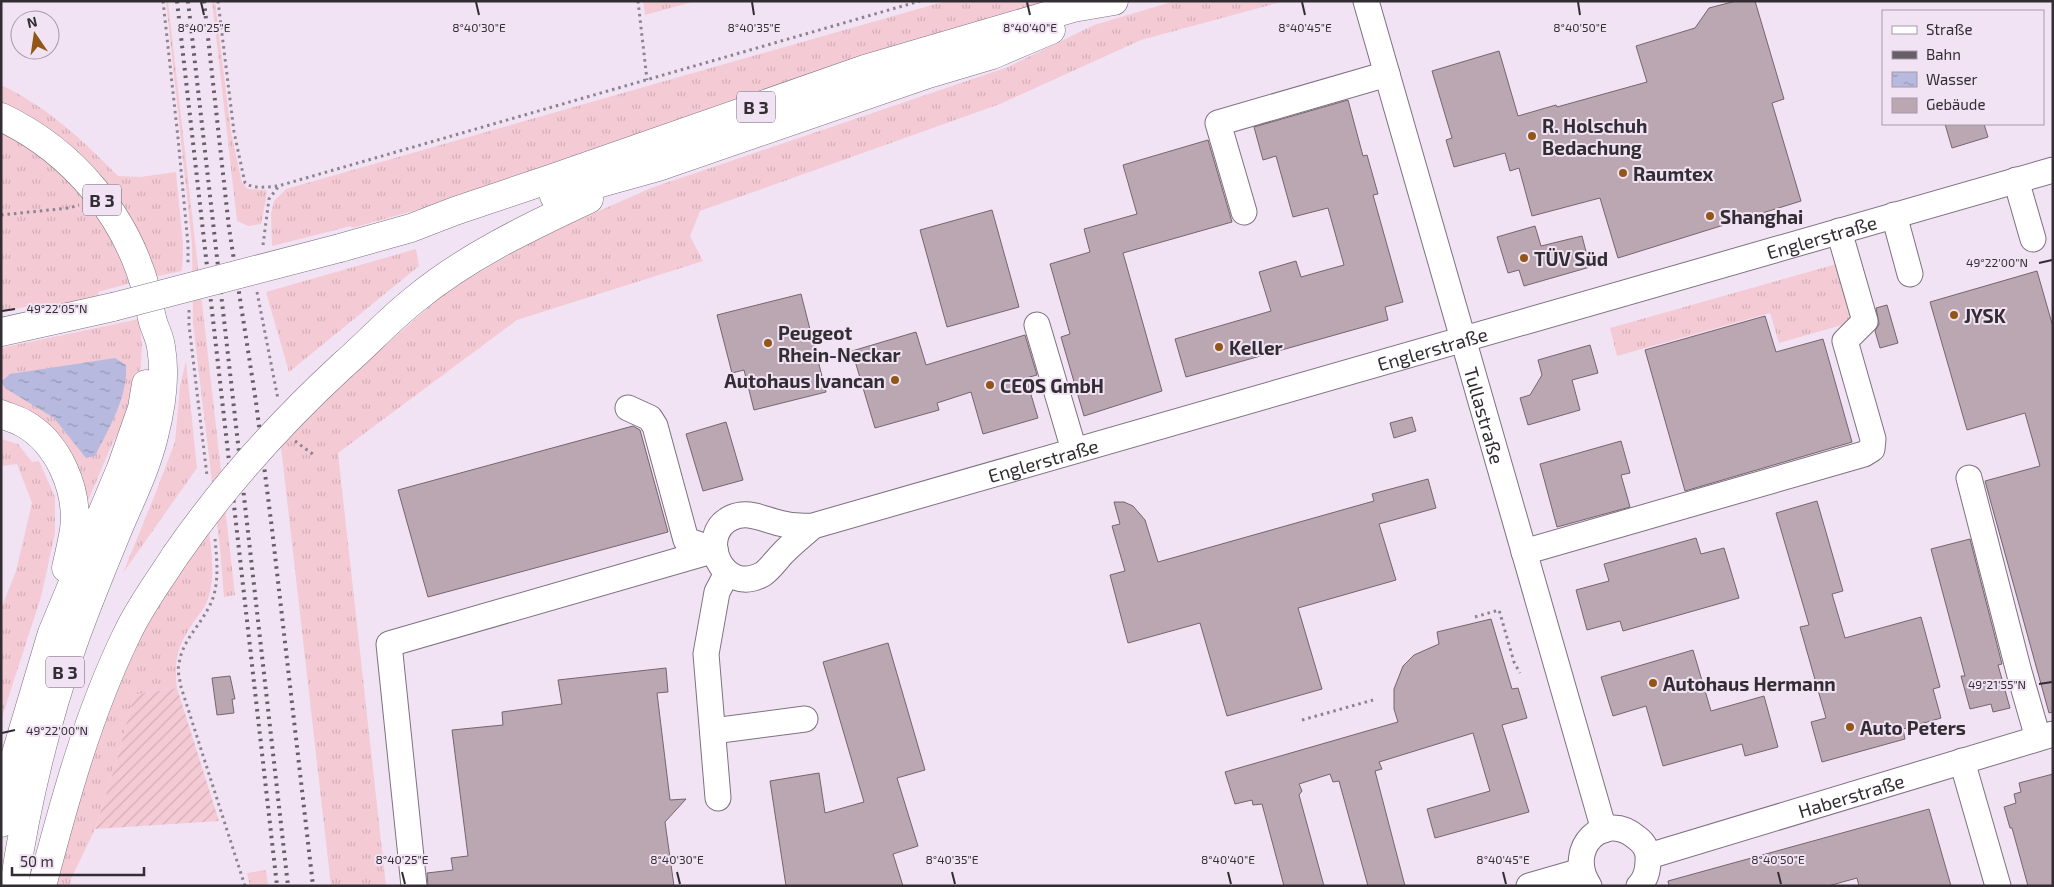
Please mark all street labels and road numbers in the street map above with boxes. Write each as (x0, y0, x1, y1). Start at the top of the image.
road number: B 3 (737, 91, 775, 122)
road number: B 3 (83, 184, 121, 216)
street label: Englerstraße (1764, 210, 1879, 263)
street label: Englerstraße (1374, 321, 1490, 375)
street label: Tullastraße (1460, 364, 1510, 466)
street label: Englerstraße (985, 433, 1101, 487)
road number: B 3 (46, 656, 84, 688)
street label: Haberstraße (1795, 768, 1907, 822)

